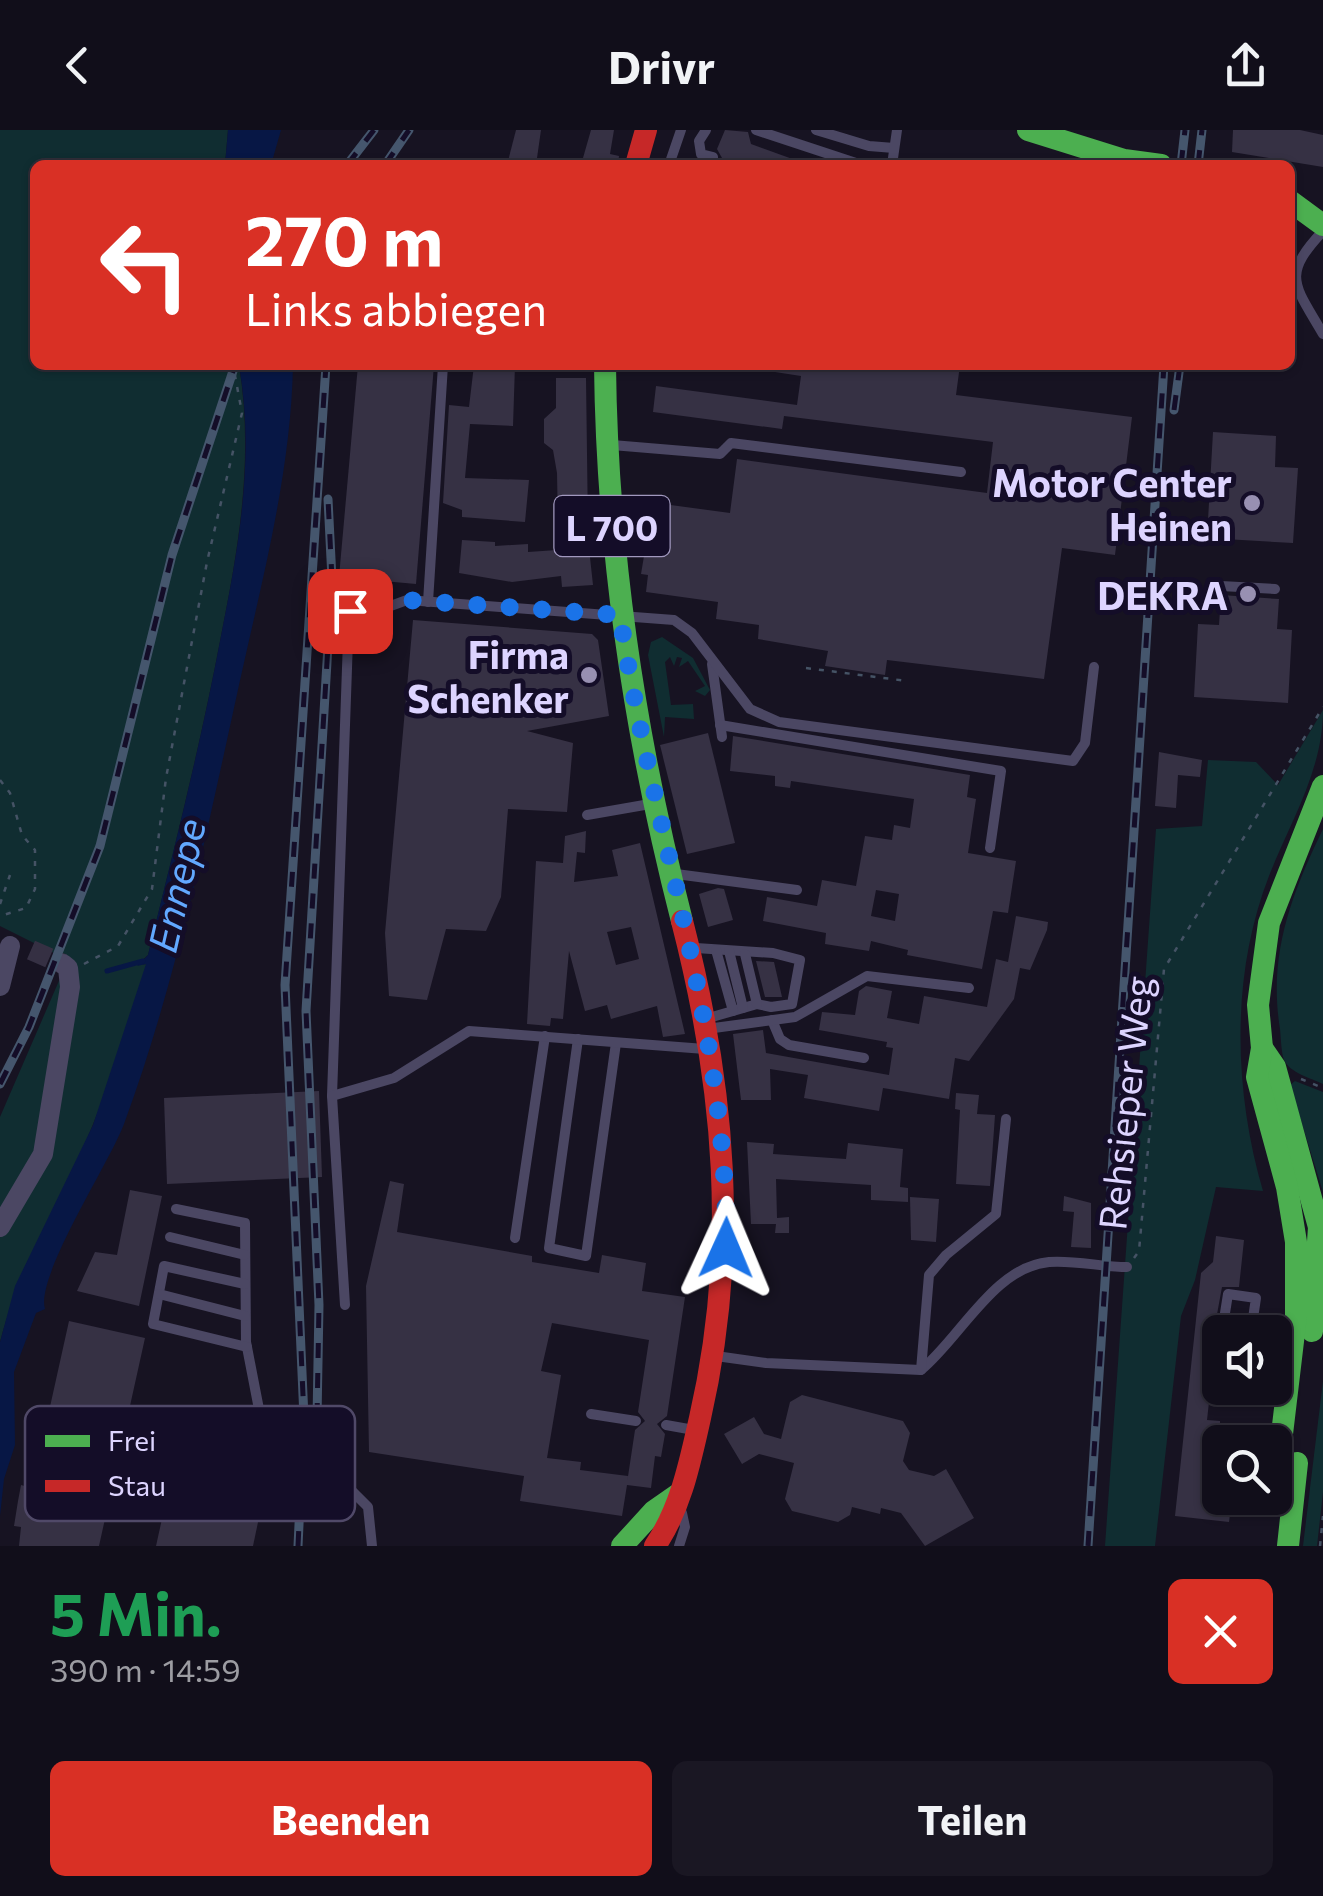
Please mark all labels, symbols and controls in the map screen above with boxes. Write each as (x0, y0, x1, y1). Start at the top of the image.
icon: back (50, 38, 105, 93)
text: Drivr (608, 38, 715, 93)
icon: share (1218, 38, 1273, 93)
text: 270 m (245, 195, 443, 280)
icon: left (80, 200, 210, 330)
text: Links abbiegen (245, 280, 547, 335)
place label: Motor Center Heinen (992, 458, 1232, 549)
marker: Motor Center Heinen (1241, 492, 1263, 514)
road number: L 700 (554, 496, 670, 556)
pin (308, 569, 393, 654)
place label: DEKRA (1097, 571, 1228, 618)
marker: DEKRA (1237, 583, 1259, 605)
icon: arrive (323, 584, 378, 639)
place label: Firma Schenker (407, 630, 569, 721)
marker: Firma Schenker (578, 664, 600, 686)
water label: Ennepe (136, 813, 214, 957)
street label: Rehsieper Weg (1087, 974, 1161, 1232)
position arrow (674, 1196, 778, 1300)
map controls (1202, 1315, 1292, 1515)
button: sound (1202, 1315, 1292, 1405)
legend (25, 1406, 355, 1521)
text: Frei (108, 1423, 156, 1457)
button: search (1202, 1425, 1292, 1515)
text: Stau (108, 1468, 166, 1502)
text: 5 Min. (50, 1575, 222, 1648)
button: close (1168, 1579, 1273, 1684)
text: 390 m · 14:59 (50, 1649, 241, 1689)
button: Beenden (50, 1761, 652, 1876)
button: Teilen (672, 1761, 1273, 1876)

